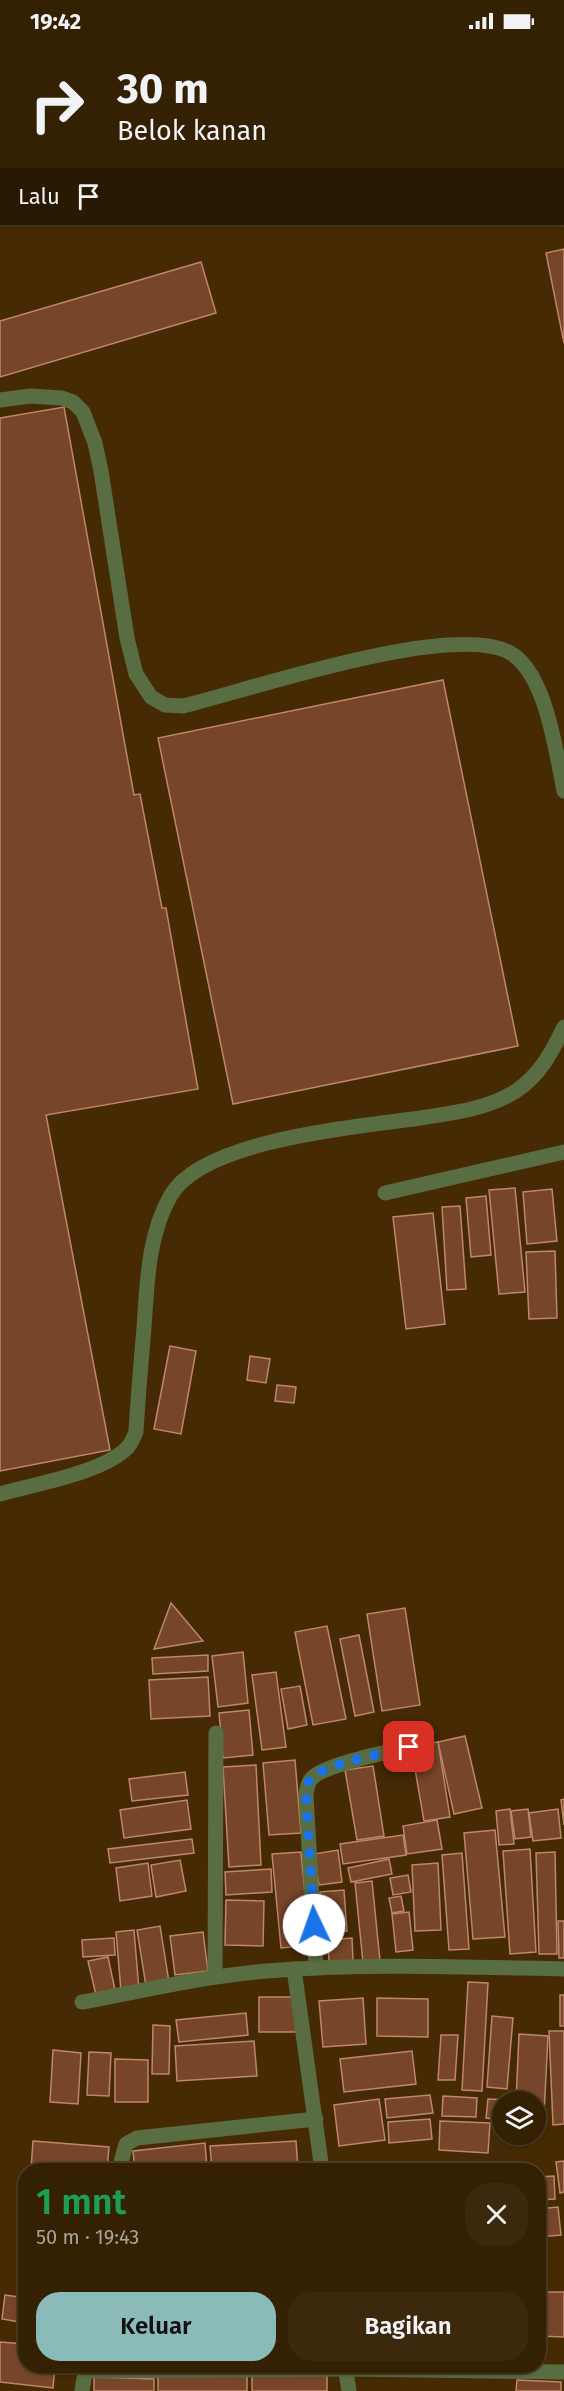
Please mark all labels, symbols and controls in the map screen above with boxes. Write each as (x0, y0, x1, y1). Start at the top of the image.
text: 19:42 (30, 8, 81, 35)
text: 30 m (117, 64, 209, 114)
icon: right (18, 66, 96, 144)
text: Belok kanan (117, 115, 267, 147)
icon: arrive (72, 180, 105, 213)
text: Lalu (18, 183, 60, 210)
pin (383, 1721, 434, 1772)
icon: arrive (392, 1730, 425, 1763)
position arrow (282, 1893, 346, 1957)
map controls (492, 2091, 546, 2145)
button: layers (492, 2091, 546, 2145)
text: 1 mnt (36, 2180, 126, 2224)
button: close (465, 2183, 528, 2246)
text: 50 m · 19:43 (36, 2225, 139, 2249)
button: Keluar (36, 2292, 276, 2361)
button: Bagikan (288, 2292, 528, 2361)

